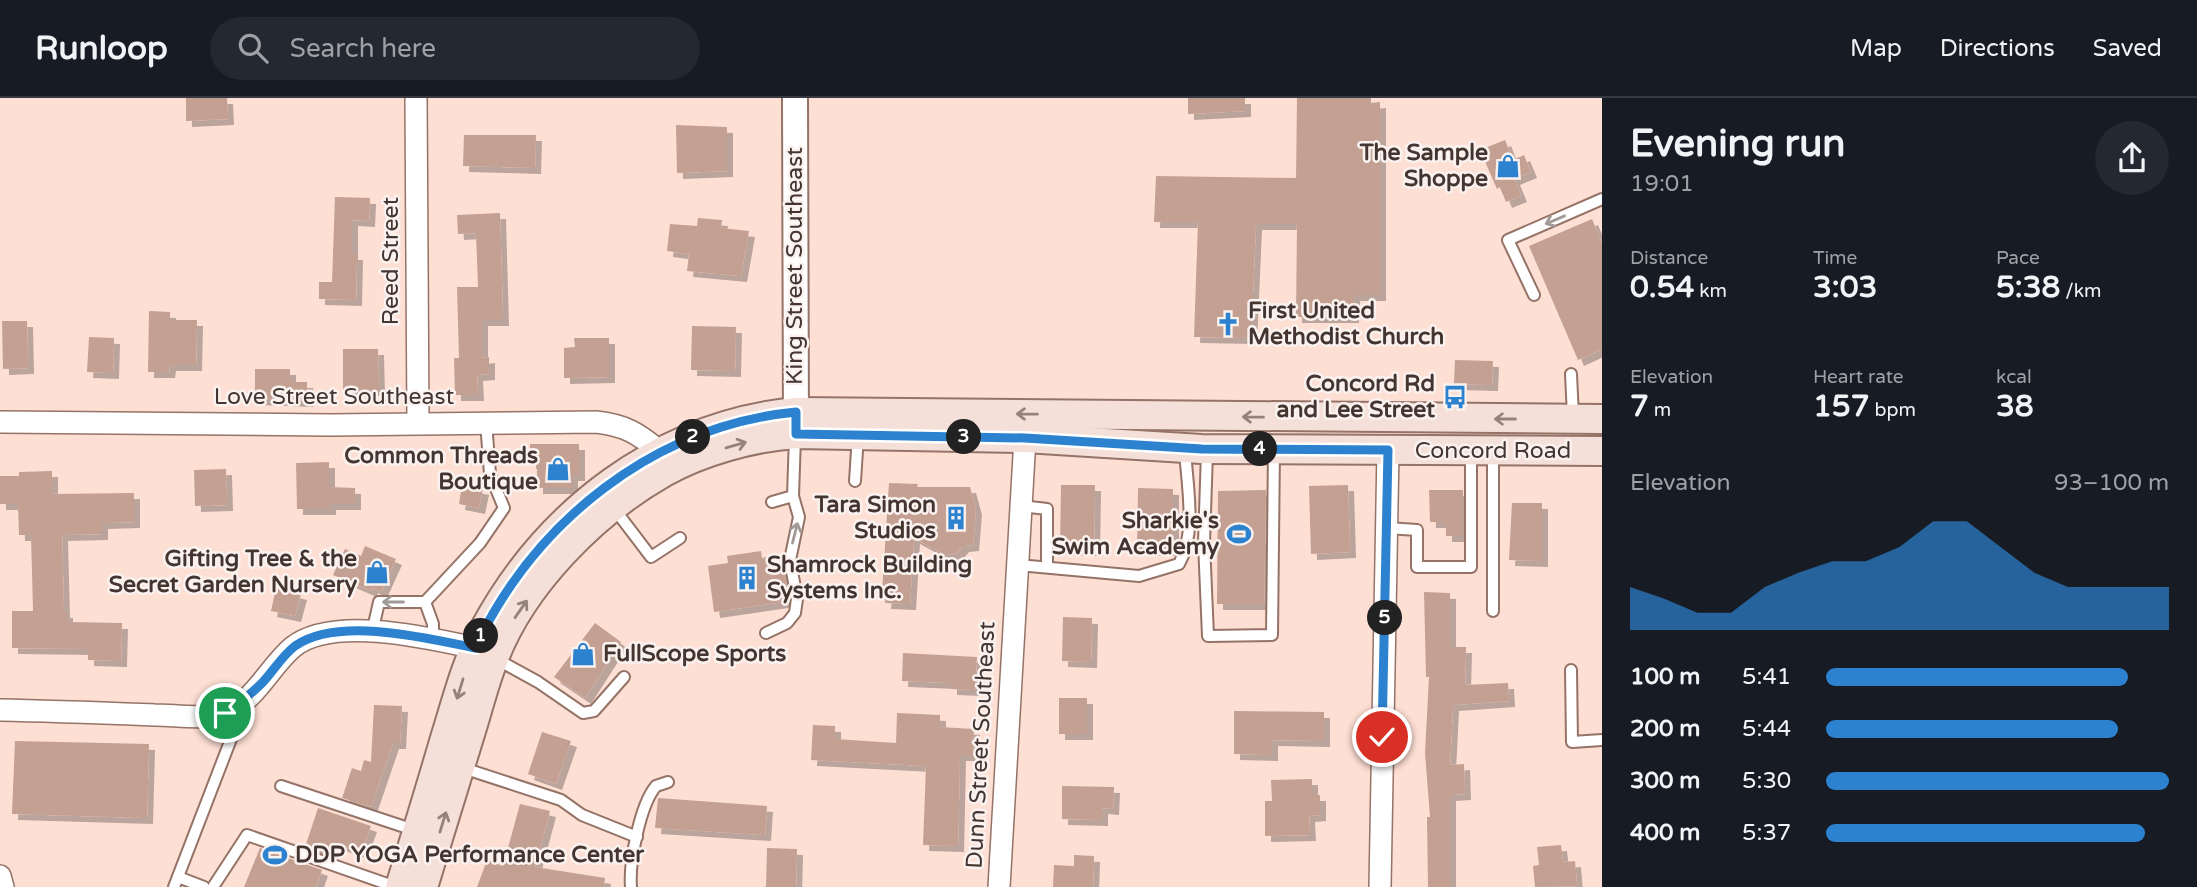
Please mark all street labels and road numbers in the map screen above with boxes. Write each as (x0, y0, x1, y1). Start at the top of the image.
street label: King Street Southeast (781, 147, 809, 385)
street label: Reed Street (377, 196, 405, 325)
street label: Love Street Southeast (214, 383, 454, 411)
street label: Concord Road (1415, 437, 1571, 465)
street label: Dunn Street Southeast (961, 621, 1001, 869)

